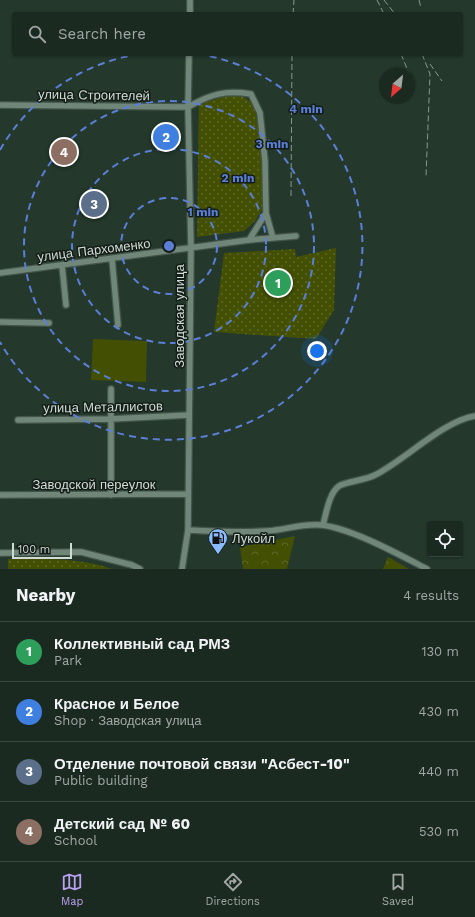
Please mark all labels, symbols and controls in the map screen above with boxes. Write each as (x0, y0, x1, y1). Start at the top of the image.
search box (12, 12, 463, 56)
icon: search (26, 23, 48, 45)
text: Search here (58, 25, 146, 43)
north arrow (379, 68, 415, 104)
street label: улица Строителей (38, 87, 150, 103)
text: 4 min (289, 102, 323, 116)
pin: 2 (153, 122, 179, 152)
pin: 4 (51, 137, 77, 167)
text: 3 min (256, 137, 288, 151)
text: 2 min (222, 171, 254, 185)
pin: 3 (81, 189, 107, 219)
text: 1 min (188, 205, 218, 219)
street label: улица Пархоменко (37, 236, 151, 264)
centre of rings (162, 239, 176, 253)
street label: Заводская улица (172, 264, 187, 368)
pin: 1 (265, 268, 291, 298)
your location (307, 341, 327, 361)
street label: улица Металлистов (43, 398, 163, 416)
street label: Заводской переулок (32, 477, 156, 492)
map controls (427, 521, 463, 557)
button: locate (427, 521, 463, 557)
fuel station icon: Лукойл (207, 527, 229, 555)
place label: Лукойл (232, 531, 275, 546)
scale bar (12, 541, 72, 560)
text: 100 m (18, 543, 50, 556)
text: Nearby (16, 585, 75, 605)
text: 4 results (403, 588, 459, 603)
text: Коллективный сад РМЗ (54, 635, 230, 653)
text: 1 (26, 644, 32, 659)
text: 130 m (421, 644, 459, 659)
text: Park (54, 653, 82, 668)
text: Красное и Белое (54, 695, 179, 713)
text: 2 (25, 704, 33, 719)
text: 430 m (419, 704, 459, 719)
text: Shop · Заводская улица (54, 713, 201, 728)
text: Отделение почтовой связи "Асбест-10" (54, 755, 350, 773)
text: 3 (25, 764, 33, 779)
text: 440 m (418, 764, 459, 779)
text: Public building (54, 773, 147, 788)
text: Детский сад № 60 (54, 815, 190, 833)
text: 4 (25, 824, 33, 839)
text: 530 m (419, 824, 459, 839)
text: School (54, 833, 97, 848)
tab: Map (61, 871, 83, 908)
tab: Directions (206, 871, 260, 908)
tab: Saved (382, 871, 414, 908)

